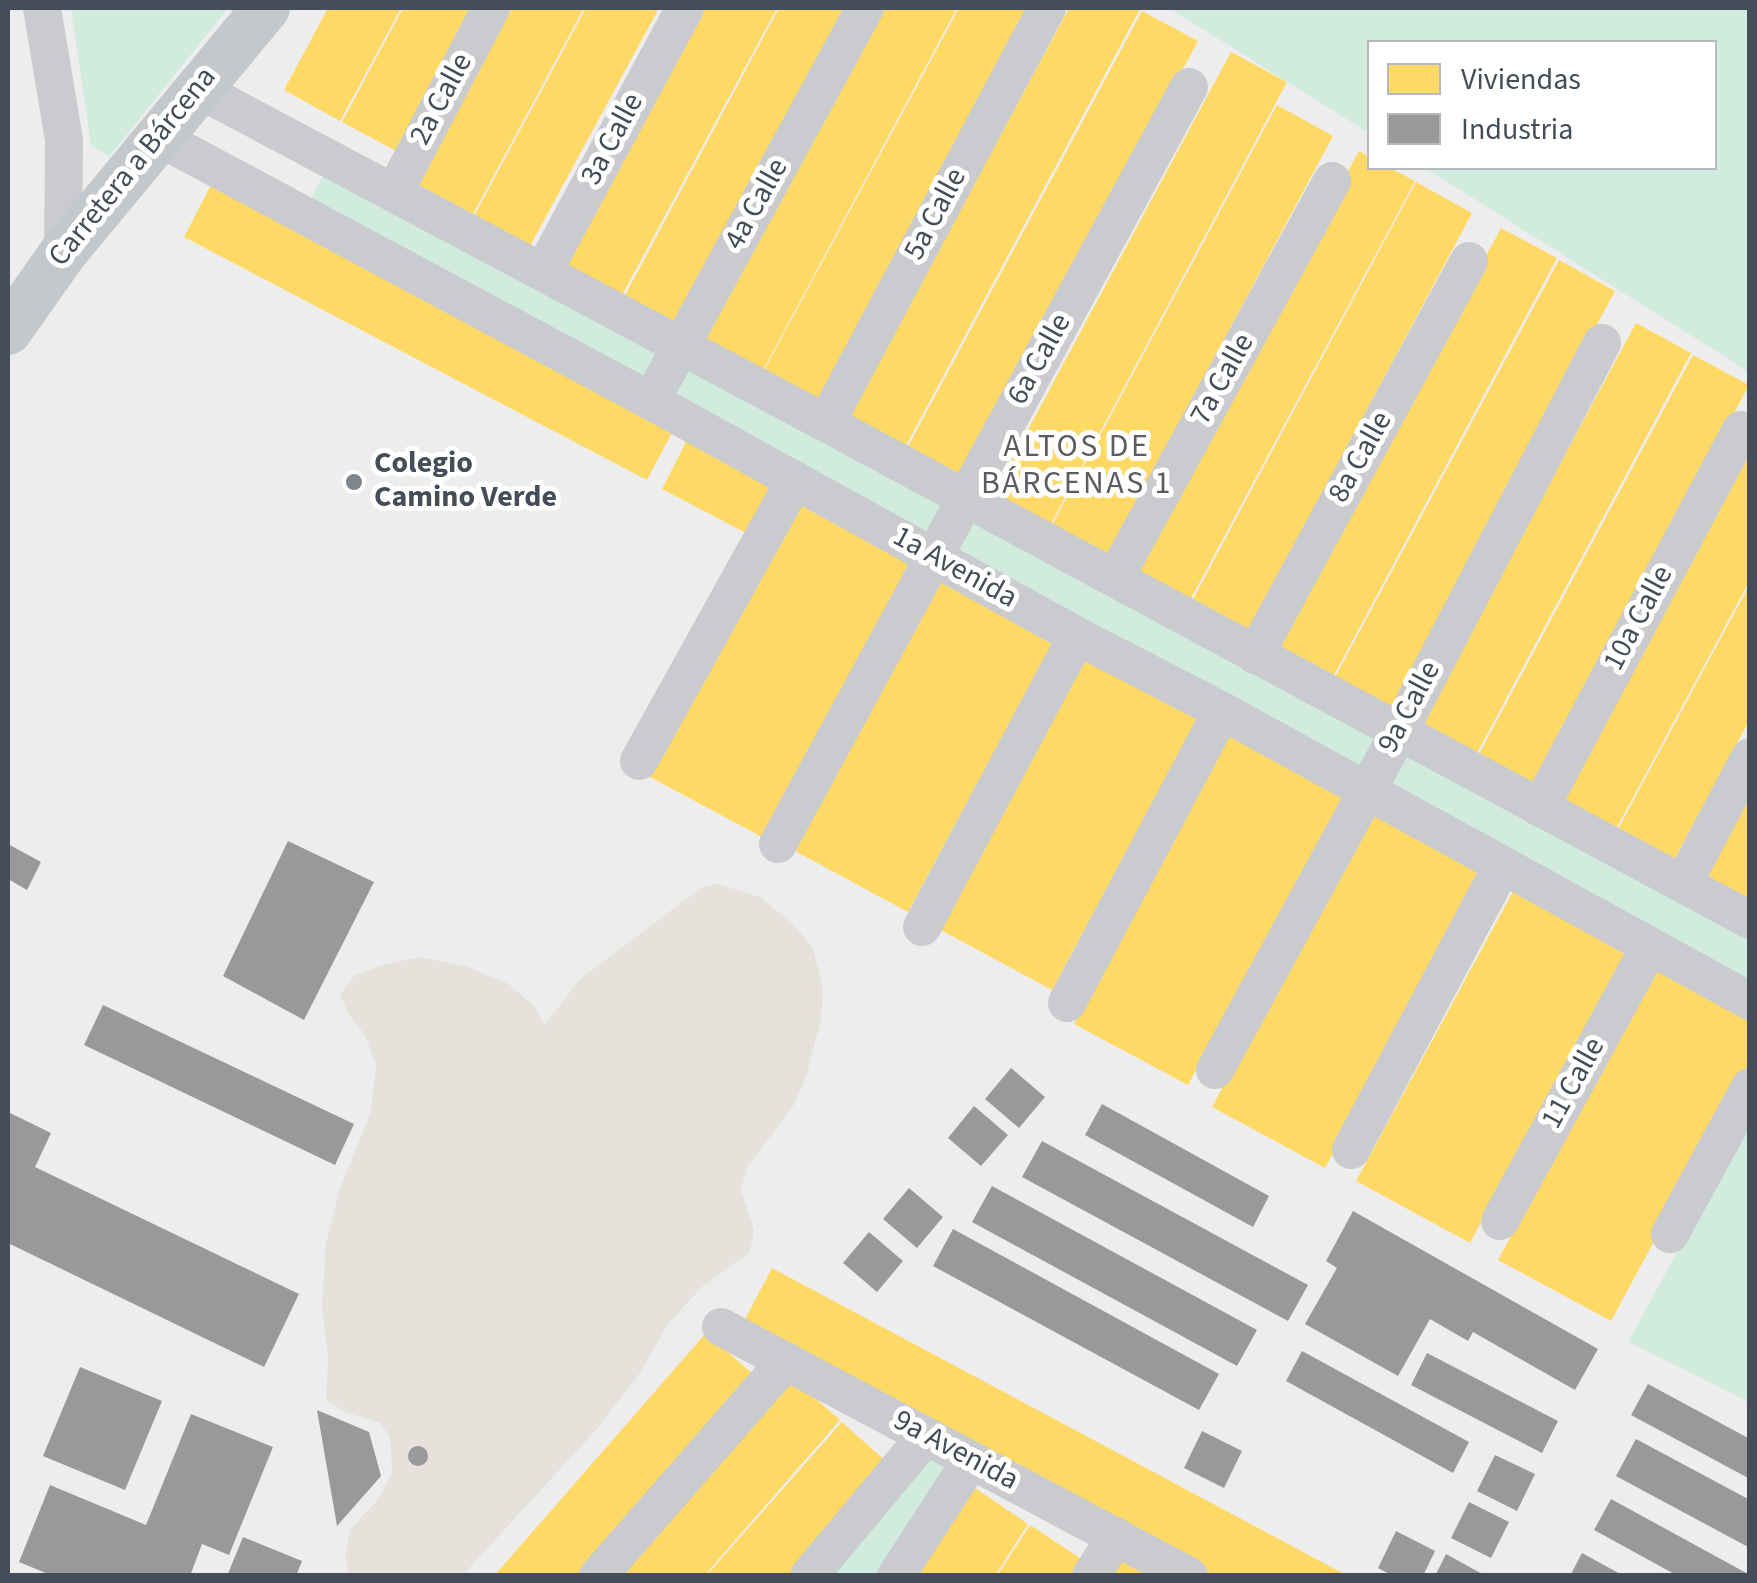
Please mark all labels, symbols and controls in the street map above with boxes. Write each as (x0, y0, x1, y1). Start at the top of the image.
legend (1367, 40, 1717, 170)
street label: 2a Calle (404, 48, 482, 152)
text: Viviendas (1461, 58, 1581, 101)
street label: Carretera a Bárcena (43, 61, 225, 275)
street label: 3a Calle (575, 88, 653, 192)
text: Industria (1461, 108, 1573, 151)
street label: 4a Calle (718, 153, 798, 257)
street label: 5a Calle (898, 163, 976, 267)
street label: 6a Calle (1001, 308, 1081, 412)
street label: 7a Calle (1184, 328, 1264, 432)
street label: 8a Calle (1322, 406, 1402, 510)
district label: ALTOS DE BÁRCENAS 1 (981, 430, 1173, 505)
place label: Colegio Camino Verde (374, 447, 557, 518)
marker: Colegio Camino Verde (343, 471, 365, 493)
street label: 1a Avenida (886, 520, 1022, 618)
street label: 10a Calle (1597, 560, 1683, 678)
street label: 9a Calle (1372, 656, 1450, 760)
street label: 11 Calle (1535, 1032, 1615, 1136)
street label: 9a Avenida (886, 1404, 1024, 1500)

